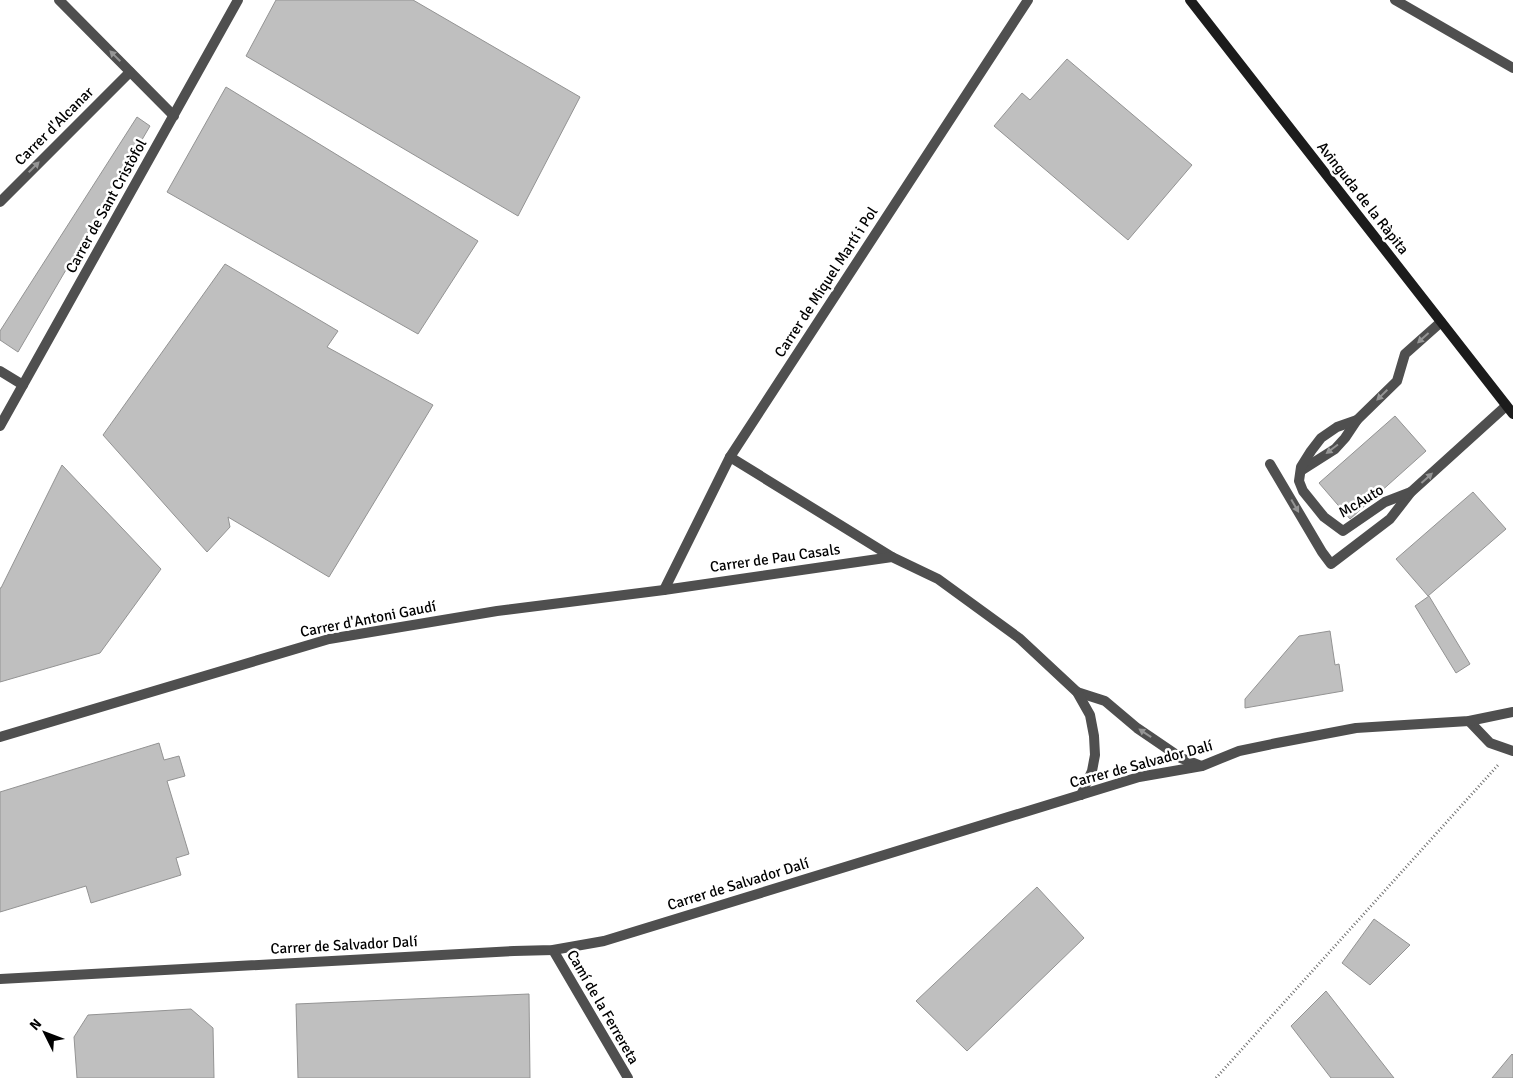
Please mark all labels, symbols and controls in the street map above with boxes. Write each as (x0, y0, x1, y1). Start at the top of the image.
one-way arrow (109, 51, 121, 63)
street label: Carrer d'Alcanar (11, 83, 97, 169)
street label: Carrer de Sant Cristòfol (62, 136, 150, 276)
street label: Avinguda de la Ràpita (1313, 138, 1413, 258)
one-way arrow (28, 161, 40, 173)
street label: Carrer de Miquel Martí i Pol (771, 203, 881, 361)
one-way arrow (1418, 332, 1430, 344)
one-way arrow (1376, 389, 1388, 401)
one-way arrow (1326, 444, 1339, 454)
one-way arrow (1421, 472, 1433, 484)
street label: McAuto (1335, 480, 1387, 521)
one-way arrow (1291, 499, 1299, 513)
street label: Carrer de Pau Casals (709, 540, 842, 576)
street label: Carrer d'Antoni Gaudí (299, 597, 437, 641)
one-way arrow (1138, 728, 1152, 738)
street label: Carrer de Salvador Dalí (1068, 736, 1214, 792)
street label: Carrer de Salvador Dalí (665, 854, 811, 914)
street label: Carrer de Salvador Dalí (270, 932, 418, 958)
street label: Camí de la Ferrereta (563, 947, 643, 1067)
north arrow (20, 1008, 70, 1058)
text: N (26, 1015, 45, 1034)

